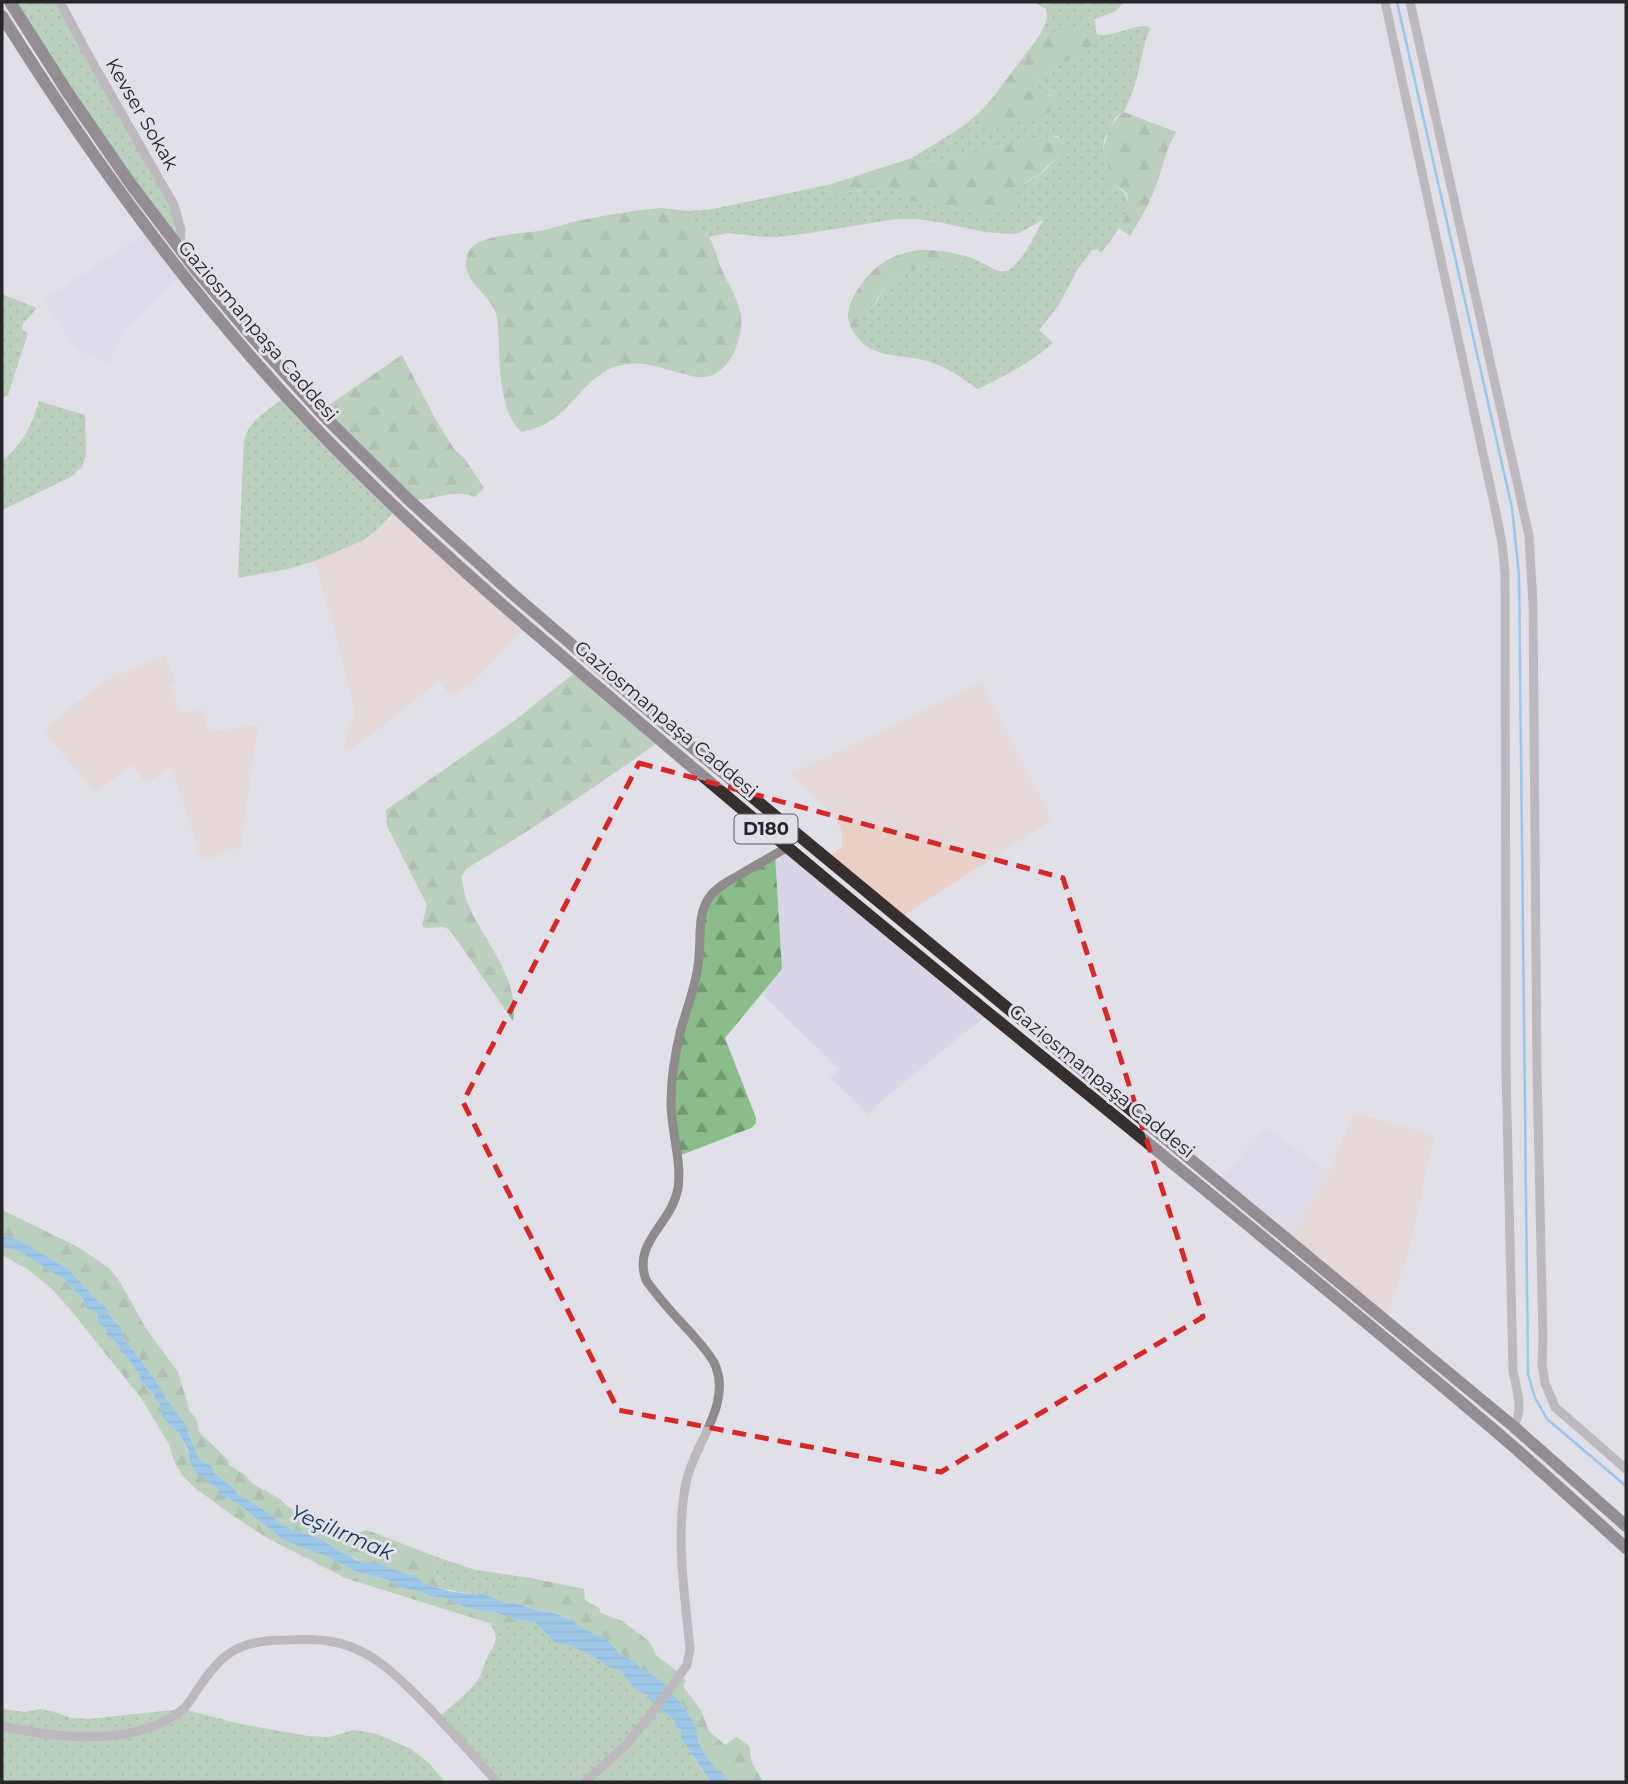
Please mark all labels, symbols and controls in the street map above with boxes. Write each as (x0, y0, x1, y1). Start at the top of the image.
street label: Kevser Sokak (101, 54, 184, 175)
street label: Gaziosmanpaşa Caddesi (173, 236, 343, 426)
street label: Gaziosmanpaşa Caddesi (570, 636, 762, 802)
road number: D180 (734, 814, 798, 844)
street label: Gaziosmanpaşa Caddesi (1005, 999, 1199, 1163)
water label: Yeşilırmak (287, 1499, 399, 1566)

